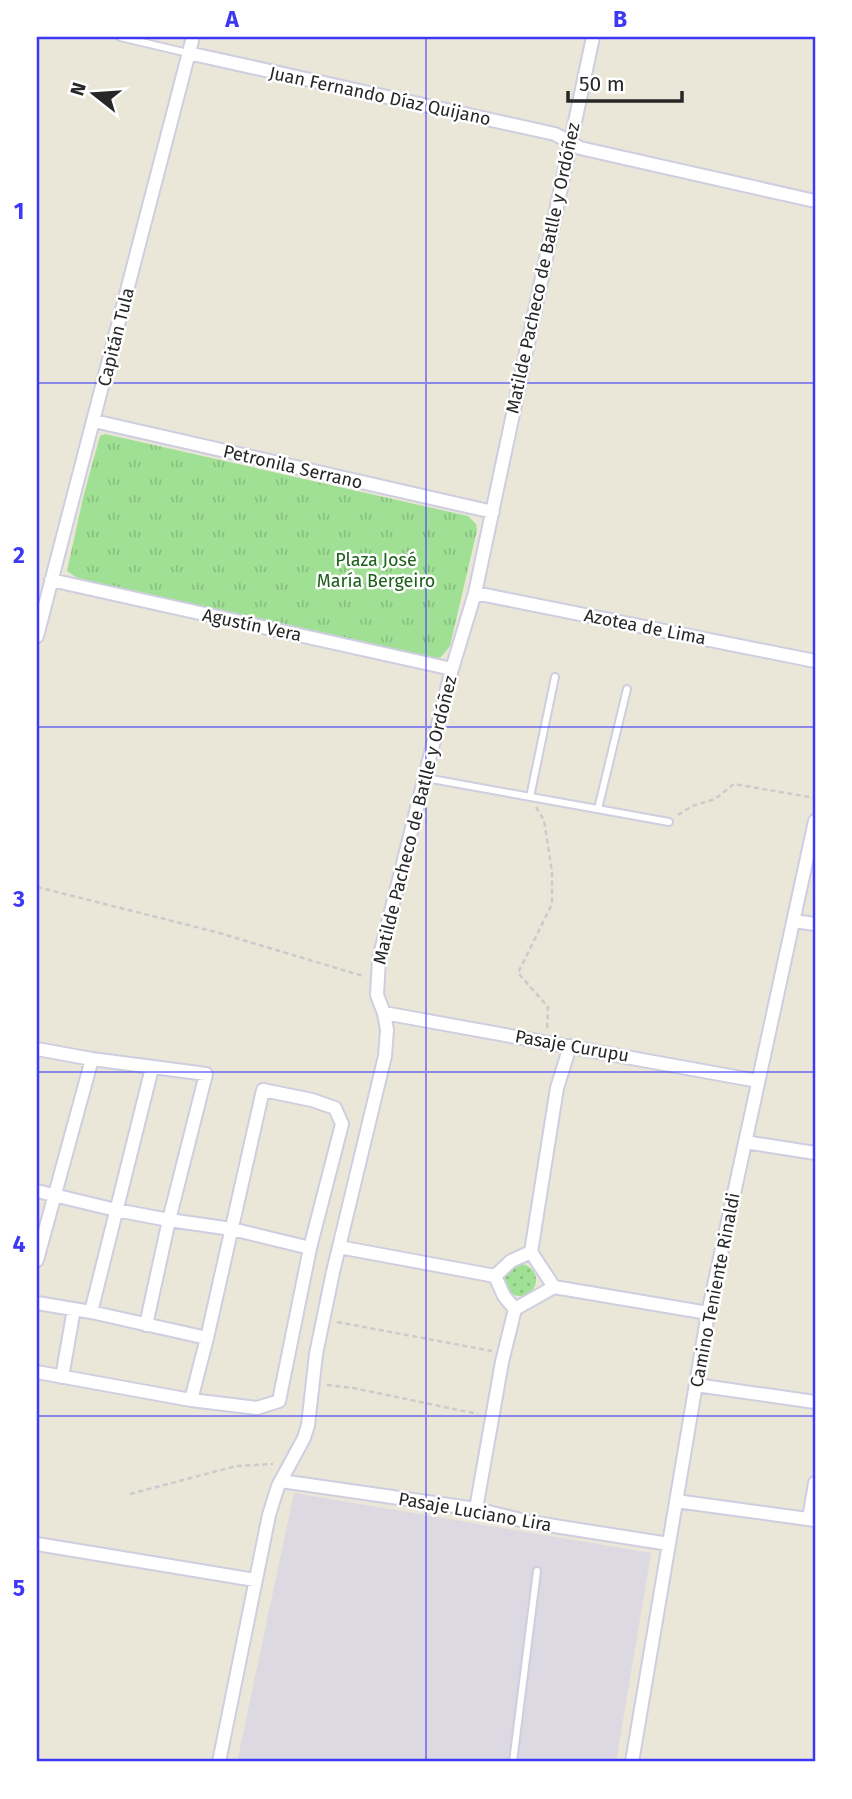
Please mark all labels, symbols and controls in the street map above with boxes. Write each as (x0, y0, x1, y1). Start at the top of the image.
text: A (224, 5, 239, 33)
text: B (613, 5, 627, 33)
north arrow (60, 60, 130, 130)
scale bar (568, 60, 682, 104)
street label: Juan Fernando Díaz Quijano (267, 62, 493, 130)
text: 50 m (579, 71, 625, 97)
text: N (65, 80, 91, 99)
street label: Matilde Pacheco de Batlle y Ordóñez (501, 120, 585, 416)
text: 1 (14, 197, 24, 225)
street label: Capitán Tula (93, 285, 139, 389)
street label: Petronila Serrano (221, 440, 365, 494)
text: 2 (13, 541, 25, 569)
park label: Plaza José María Bergeiro (317, 549, 435, 592)
street label: Agustín Vera (200, 604, 304, 646)
street label: Azotea de Lima (582, 604, 708, 650)
street label: Matilde Pacheco de Batlle y Ordóñez (368, 673, 462, 967)
text: 3 (12, 885, 25, 913)
street label: Pasaje Curupu (513, 1025, 631, 1067)
street label: Camino Teniente Rinaldi (685, 1191, 745, 1389)
text: 4 (13, 1230, 26, 1258)
street label: Pasaje Luciano Lira (397, 1488, 553, 1536)
text: 5 (13, 1574, 25, 1602)

